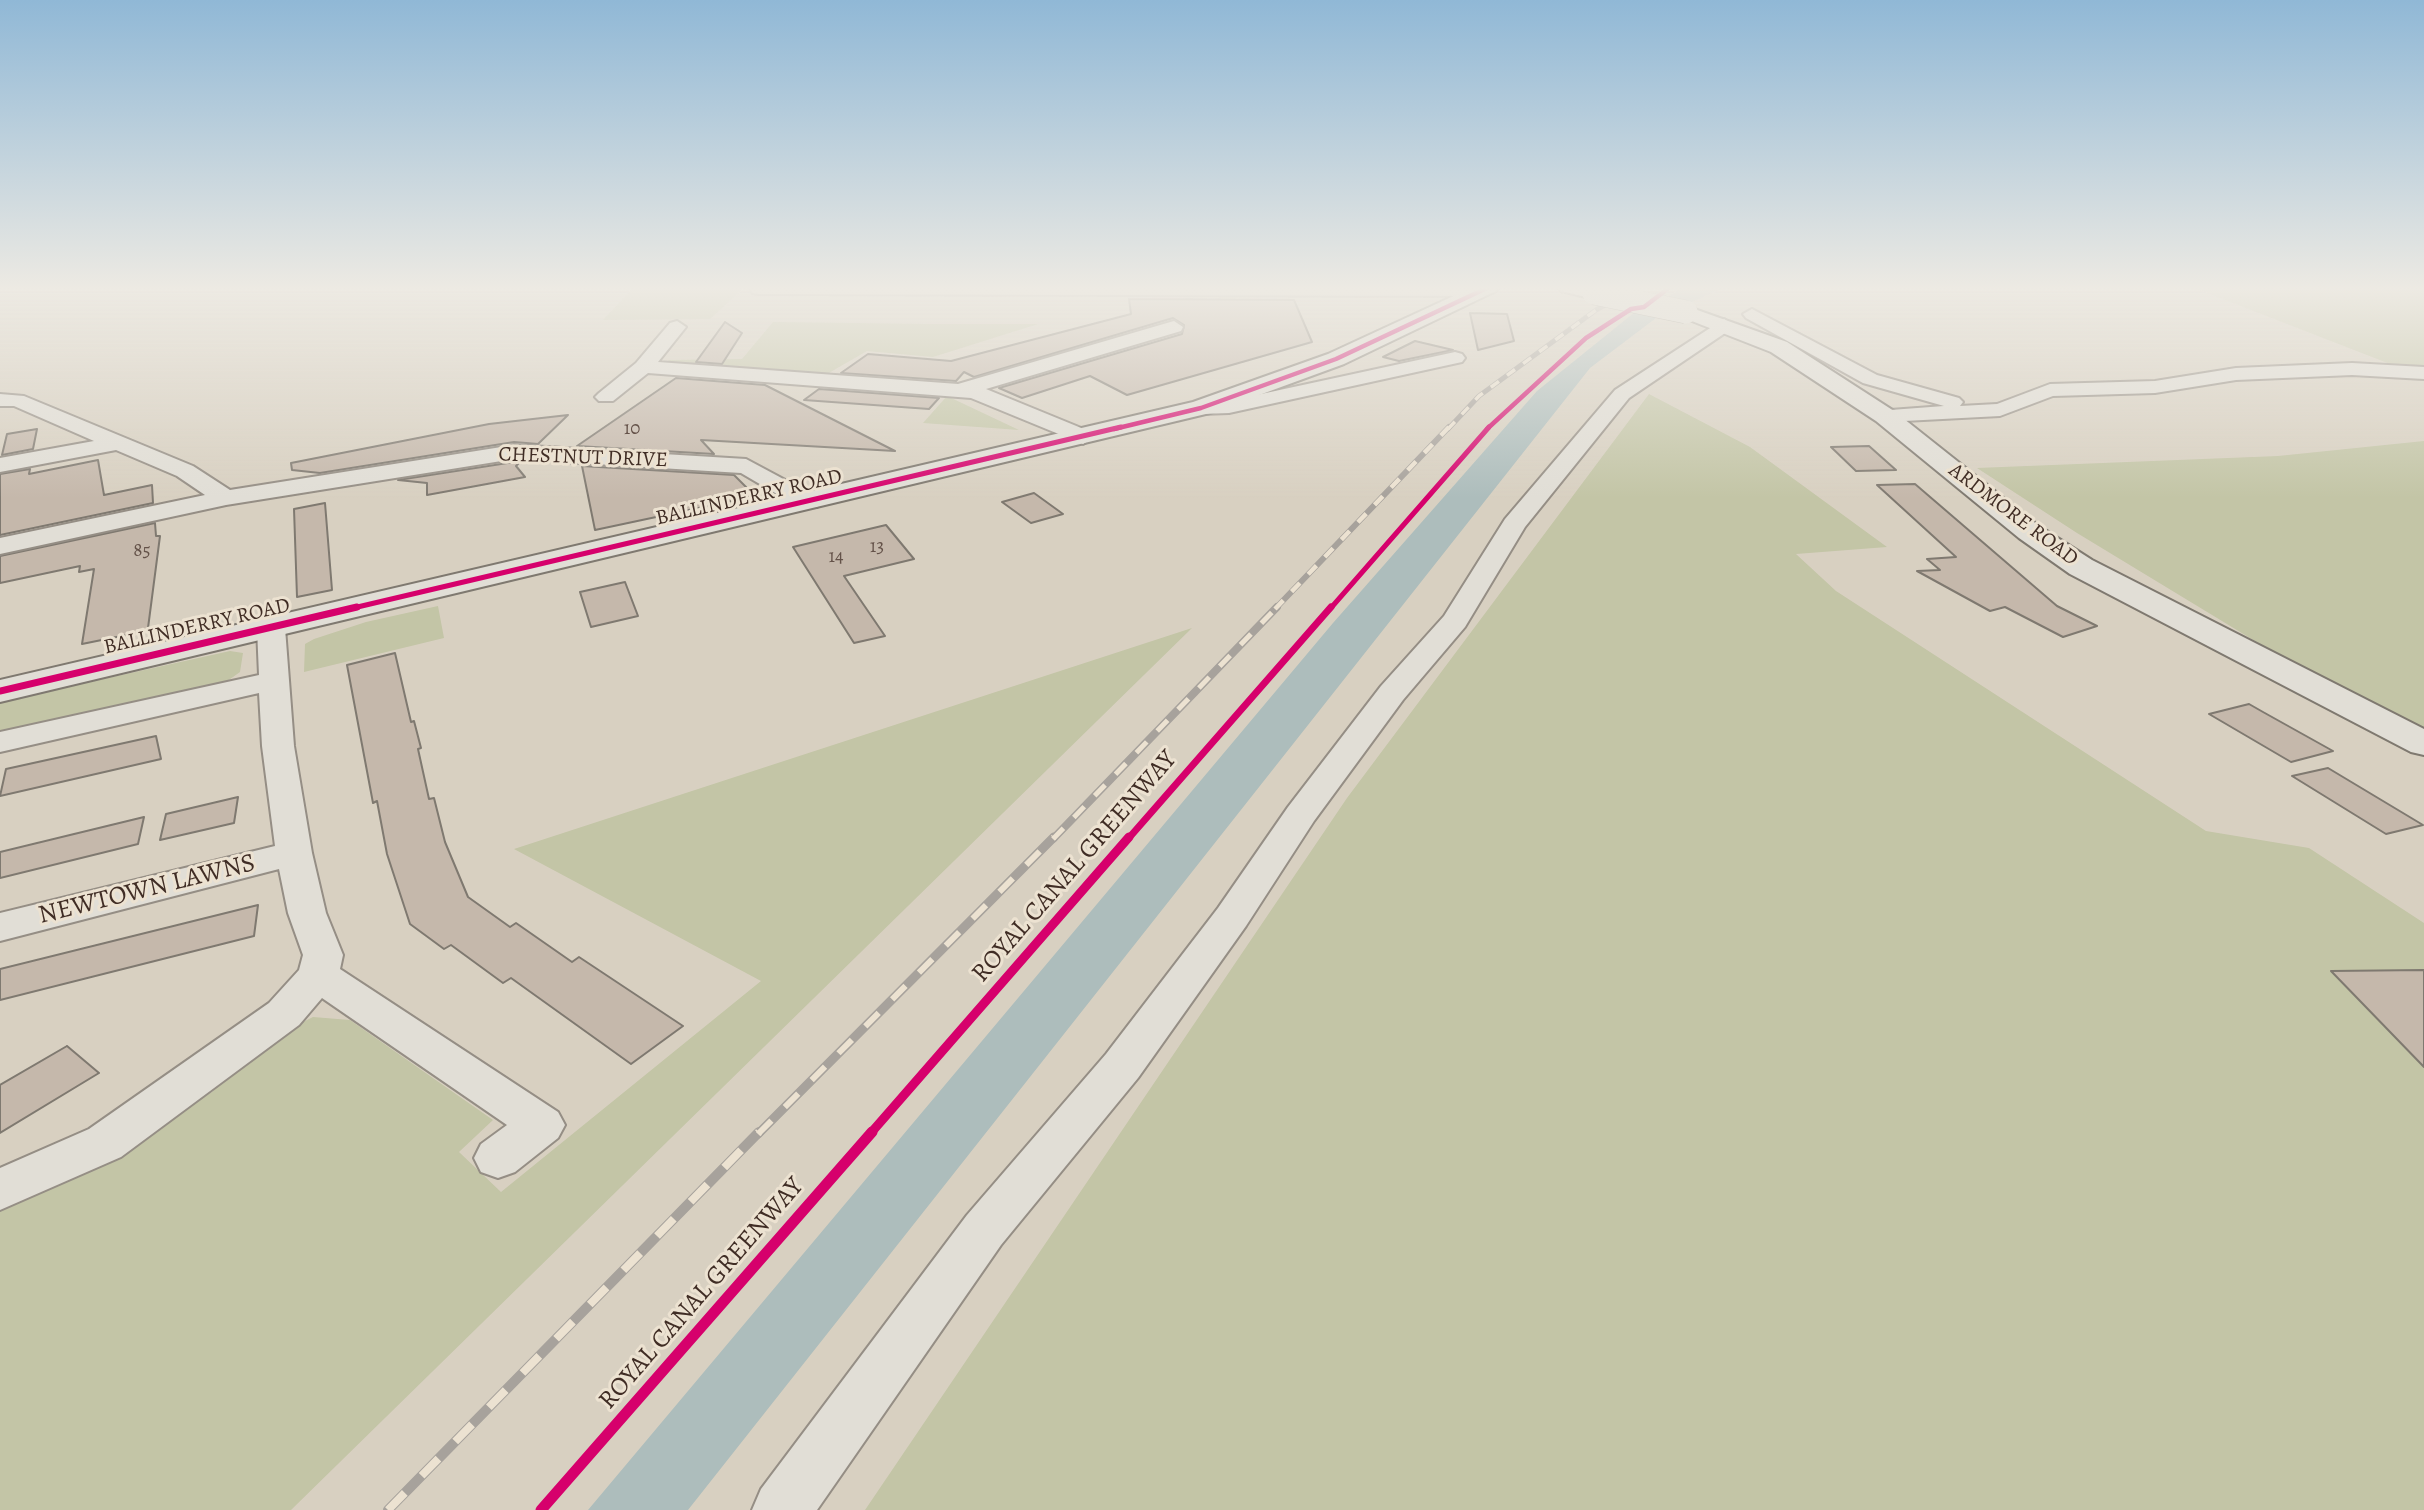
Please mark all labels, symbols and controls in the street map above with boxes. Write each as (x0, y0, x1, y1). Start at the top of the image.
house number: 10 (624, 418, 640, 440)
street label: CHESTNUT DRIVE (498, 442, 668, 474)
street label: ARDMORE ROAD (1943, 458, 2083, 572)
street label: BALLINDERRY ROAD (654, 464, 844, 532)
house number: 13 (870, 536, 884, 558)
house number: 85 (133, 540, 151, 562)
house number: 14 (828, 546, 844, 568)
street label: BALLINDERRY ROAD (102, 593, 292, 661)
street label: ROYAL CANAL GREENWAY (966, 745, 1184, 989)
street label: NEWTOWN LAWNS (35, 848, 259, 932)
street label: ROYAL CANAL GREENWAY (593, 1172, 811, 1416)

